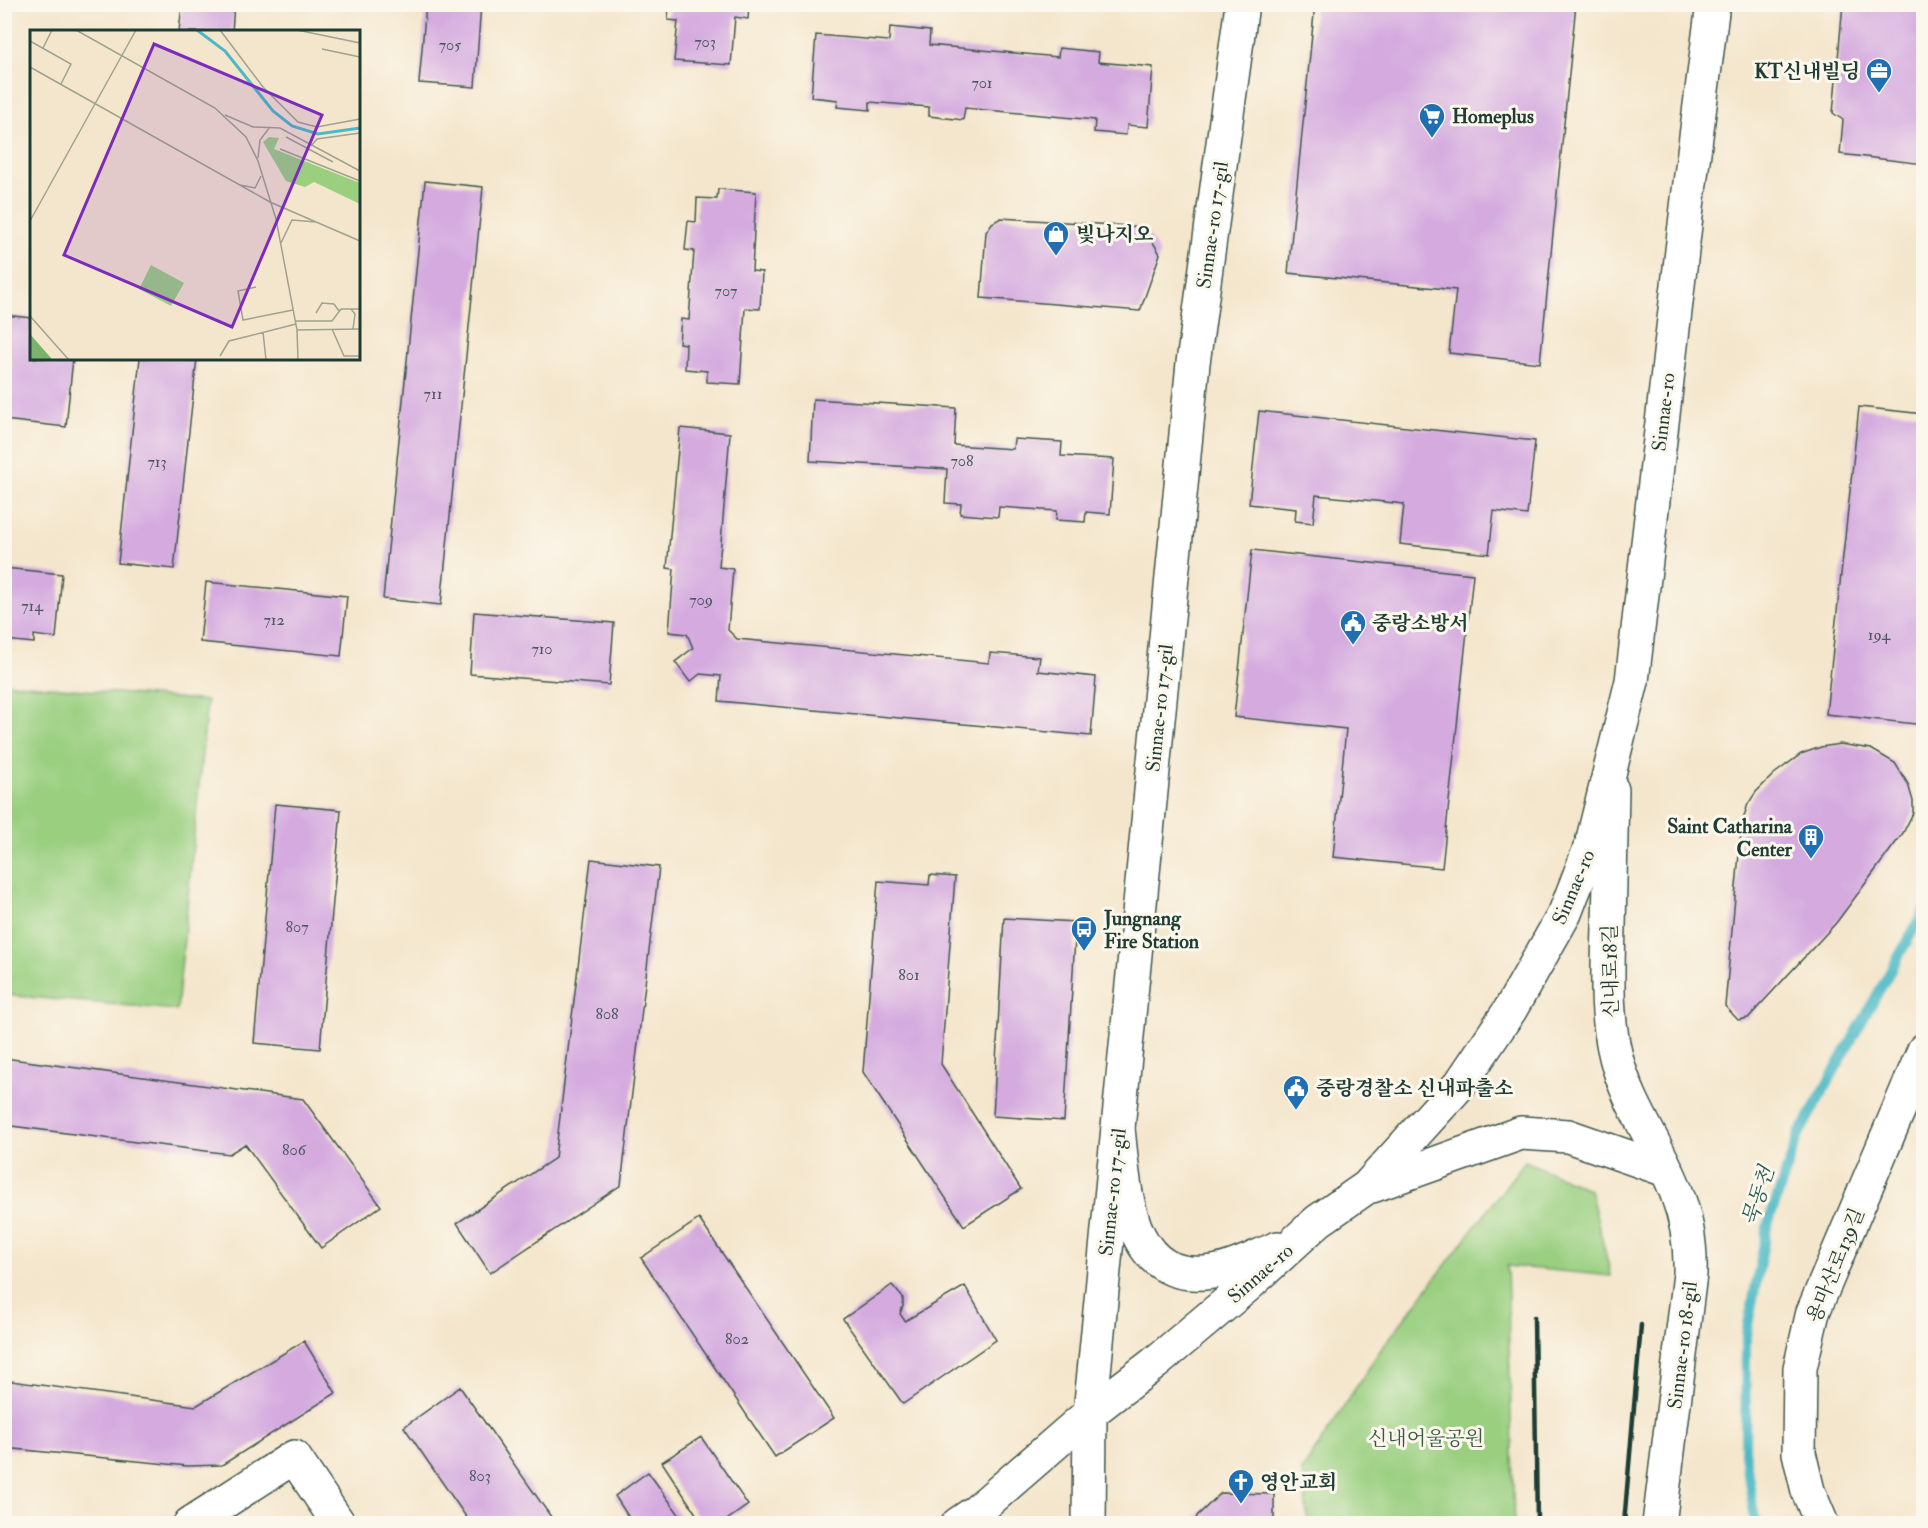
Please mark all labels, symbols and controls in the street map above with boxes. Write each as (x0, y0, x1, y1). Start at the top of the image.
inset map (30, 30, 360, 360)
house number: 703 (694, 32, 716, 52)
house number: 705 (439, 35, 461, 55)
office icon: KT신내빌딩 (1864, 56, 1894, 94)
place label: KT신내빌딩 (1754, 59, 1860, 84)
house number: 701 (971, 73, 993, 93)
supermarket icon: Homeplus (1417, 101, 1447, 139)
place label: Homeplus (1452, 104, 1534, 130)
street label: Sinnae-ro 17-gil (1191, 160, 1234, 290)
shop icon: 빛나지오 (1041, 219, 1071, 257)
place label: 빛나지오 (1076, 222, 1154, 247)
house number: 707 (715, 281, 738, 301)
street label: Sinnae-ro (1646, 371, 1681, 453)
house number: 711 (424, 384, 442, 404)
house number: 708 (950, 451, 974, 471)
house number: 713 (147, 452, 167, 472)
house number: 709 (689, 590, 713, 610)
house number: 714 (21, 596, 44, 616)
public building icon: 중랑소방서 (1338, 608, 1368, 646)
house number: 712 (263, 610, 285, 630)
place label: 중랑소방서 (1372, 611, 1469, 636)
house number: 194 (1868, 625, 1892, 645)
house number: 710 (531, 639, 553, 659)
street label: Sinnae-ro 17-gil (1140, 643, 1179, 773)
place label: Saint Catharina Center (1667, 814, 1793, 862)
building icon: Saint Catharina Center (1796, 822, 1826, 860)
street label: Sinnae-ro (1547, 846, 1600, 928)
place label: Jungnang Fire Station (1103, 906, 1200, 954)
bus stop icon: Jungnang Fire Station (1069, 914, 1099, 952)
house number: 807 (285, 917, 309, 937)
street label: 신내로18길 (1597, 924, 1624, 1018)
house number: 801 (898, 965, 920, 985)
house number: 808 (595, 1004, 619, 1024)
public building icon: 중랑경찰소 신내파출소 (1281, 1073, 1311, 1111)
place label: 중랑경찰소 신내파출소 (1316, 1076, 1513, 1101)
street label: Sinnae-ro 17-gil (1093, 1127, 1132, 1257)
house number: 806 (282, 1140, 307, 1160)
water label: 묵동천 (1736, 1161, 1781, 1229)
street label: 용마산로139길 (1801, 1204, 1870, 1326)
street label: Sinnae-ro (1222, 1238, 1298, 1309)
street label: Sinnae-ro 18-gil (1662, 1280, 1703, 1410)
house number: 802 (725, 1329, 749, 1349)
park label: 신내어울공원 (1368, 1426, 1484, 1451)
house number: 803 (469, 1466, 491, 1486)
church icon: 영안교회 (1226, 1467, 1256, 1505)
place label: 영안교회 (1260, 1470, 1337, 1495)

